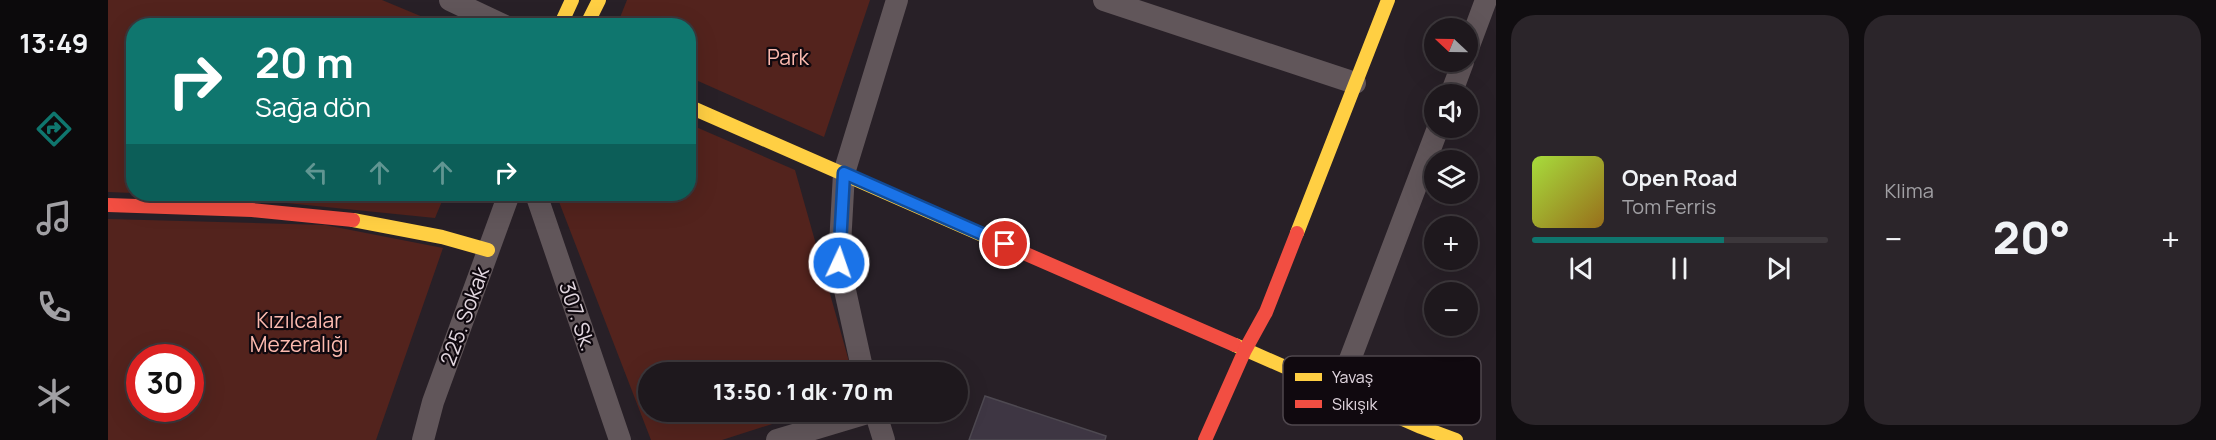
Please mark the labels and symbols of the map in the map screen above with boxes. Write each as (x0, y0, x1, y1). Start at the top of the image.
north arrow (1424, 18, 1478, 72)
park label: Park (767, 43, 810, 71)
pin (979, 218, 1030, 269)
position arrow (807, 231, 871, 295)
street label: 225. Sokak (433, 262, 495, 369)
street label: 307. Sk. (553, 278, 603, 354)
park label: Kızılcalar Mezeralığı (250, 306, 348, 358)
speed limit sign: 30 (126, 344, 204, 422)
legend (1283, 356, 1481, 425)
text: Yavaş (1332, 366, 1373, 388)
text: Sıkışık (1332, 393, 1378, 415)

